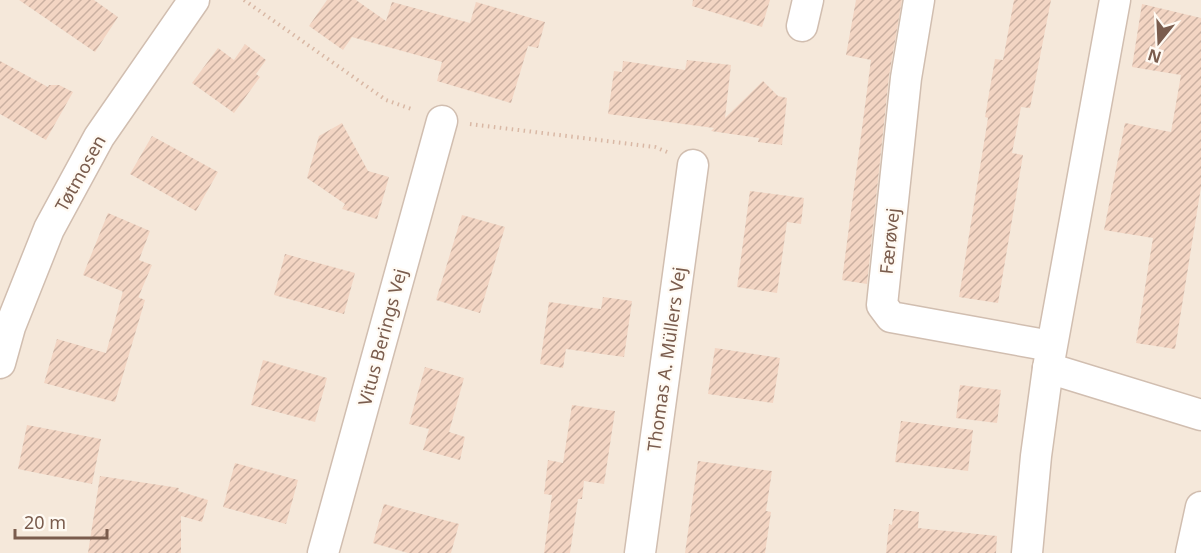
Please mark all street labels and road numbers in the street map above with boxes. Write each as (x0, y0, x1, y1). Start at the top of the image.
street label: Tøtmosen (49, 131, 111, 215)
street label: Færøvej (874, 207, 904, 275)
street label: Thomas A. Müllers Vej (641, 265, 691, 453)
street label: Vitus Berings Vej (352, 266, 412, 408)

